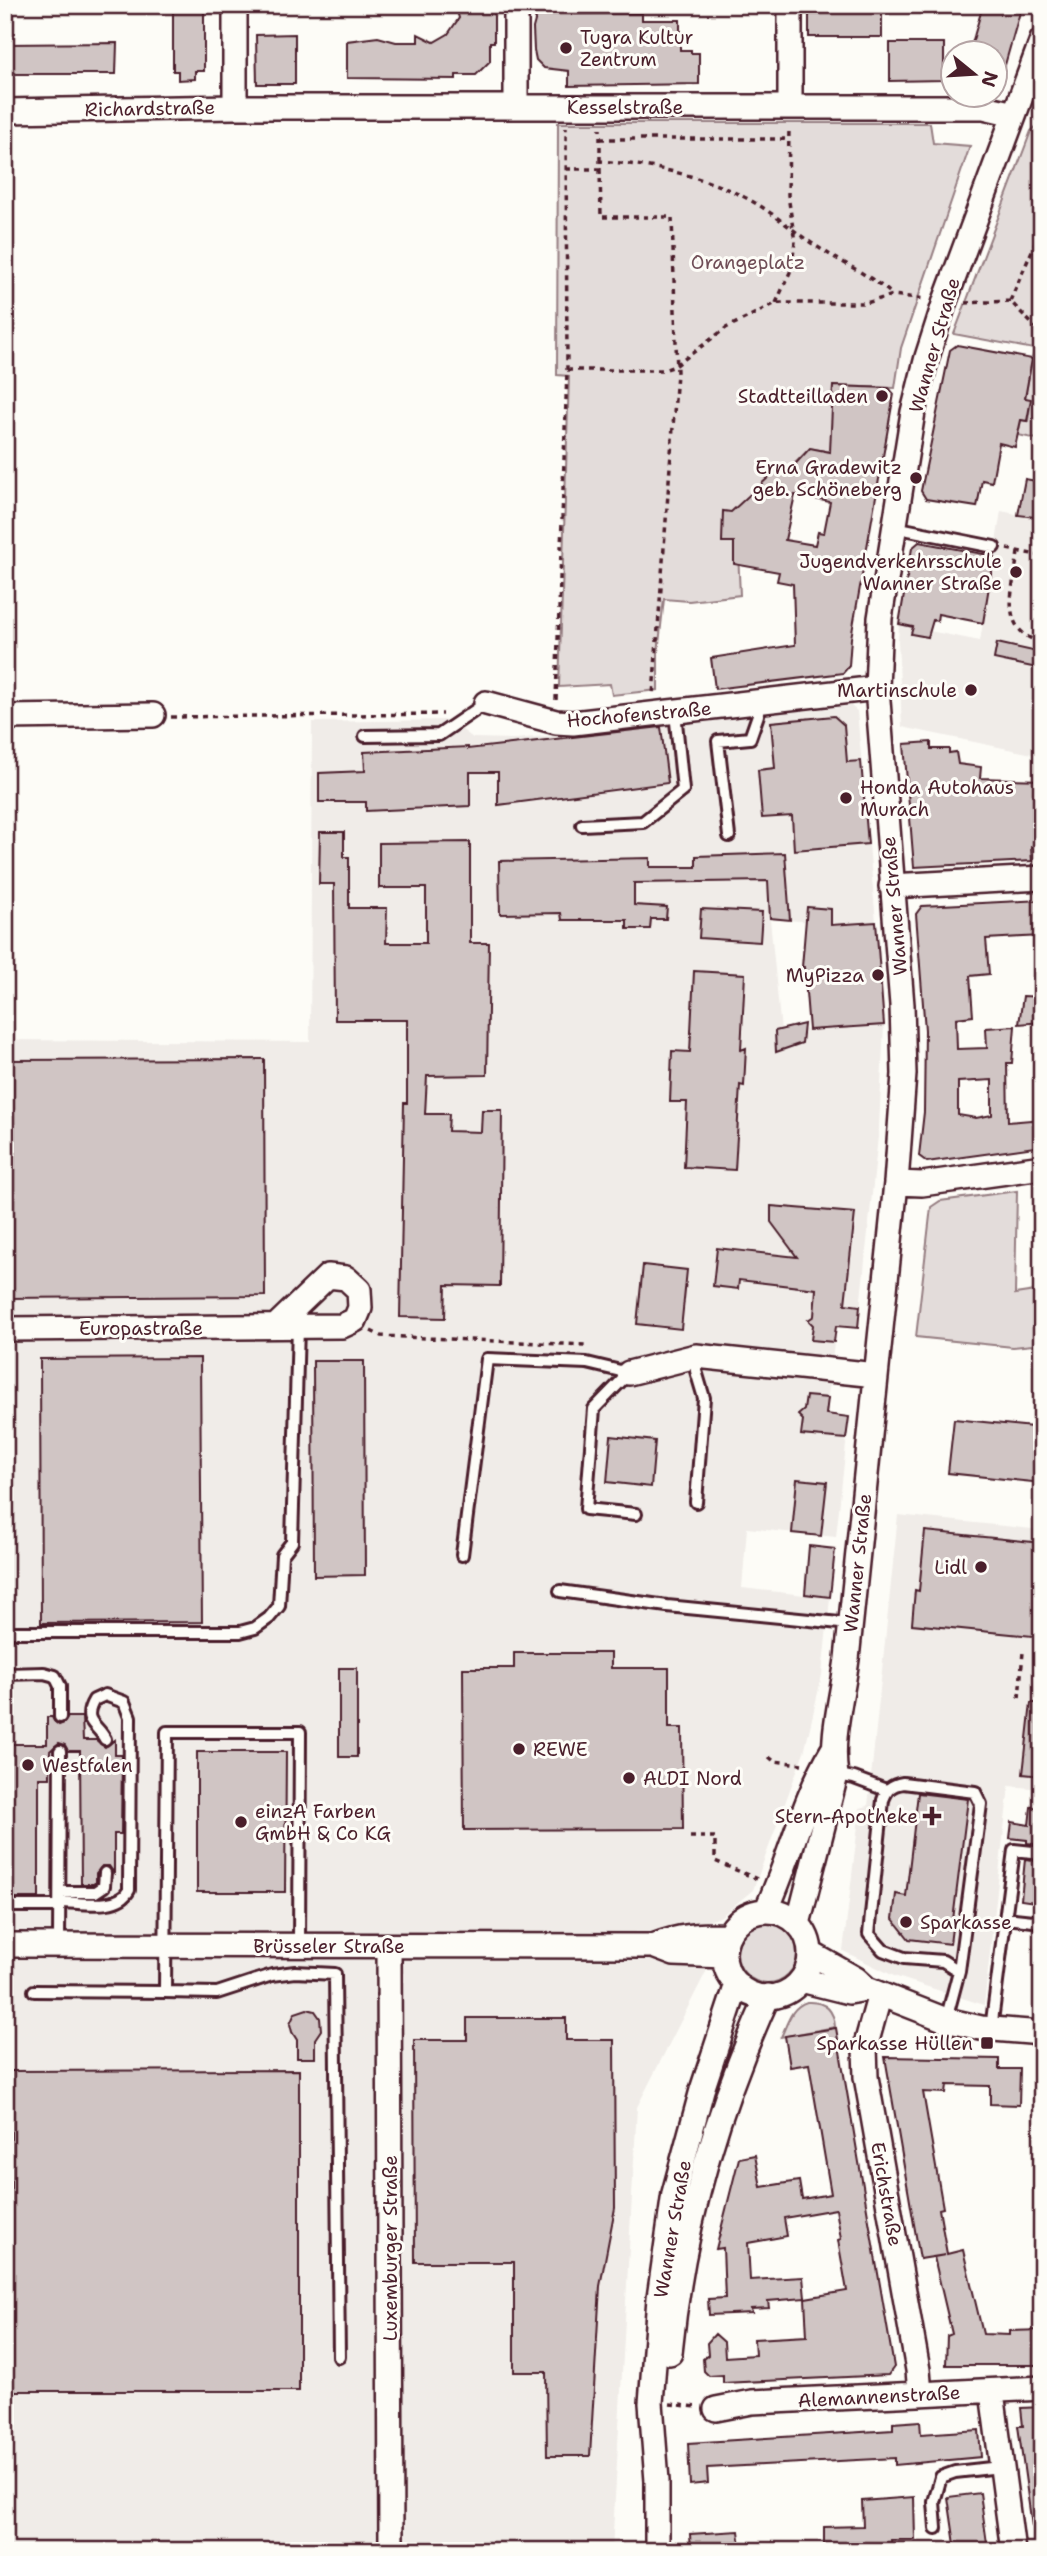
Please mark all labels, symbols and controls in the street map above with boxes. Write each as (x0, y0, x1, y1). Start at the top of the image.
place label: Tugra Kultur Zentrum (580, 25, 694, 72)
north arrow (939, 38, 1009, 108)
marker: Tugra Kultur Zentrum (558, 40, 574, 56)
text: N (975, 68, 1004, 90)
street label: Richardstraße (85, 95, 215, 122)
street label: Kesselstraße (567, 95, 683, 120)
park label: Orangeplatz (691, 250, 805, 275)
street label: Wanner Straße (903, 275, 966, 416)
place label: Stadtteilladen (738, 384, 868, 409)
marker: Stadtteilladen (874, 388, 890, 404)
place label: Erna Gradewitz geb. Schöneberg (752, 455, 902, 502)
marker: Erna Gradewitz geb. Schöneberg (908, 470, 924, 486)
place label: Jugendverkehrsschule Wanner Straße (799, 549, 1002, 596)
marker: Jugendverkehrsschule Wanner Straße (1008, 564, 1024, 580)
place label: Martinschule (837, 678, 957, 703)
marker: Martinschule (963, 682, 979, 698)
street label: Hochofenstraße (566, 696, 713, 733)
place label: Honda Autohaus Murach (860, 775, 1014, 822)
marker: Honda Autohaus Murach (838, 790, 854, 806)
street label: Wanner Straße (876, 835, 913, 977)
place label: MyPizza (786, 963, 864, 988)
marker: MyPizza (870, 967, 886, 983)
street label: Europastraße (79, 1316, 203, 1341)
street label: Wanner Straße (838, 1492, 877, 1634)
place label: Lidl (934, 1555, 967, 1580)
marker: Lidl (973, 1559, 989, 1575)
place label: REWE (533, 1737, 588, 1762)
marker: REWE (511, 1741, 527, 1757)
place label: Westfalen (42, 1753, 133, 1778)
marker: Westfalen (20, 1757, 36, 1773)
place label: ALDI Nord (643, 1766, 742, 1791)
marker: ALDI Nord (621, 1770, 637, 1786)
place label: einzA Farben GmbH & Co KG (255, 1799, 391, 1846)
place label: Stern-Apotheke (775, 1804, 918, 1829)
marker: Stern-Apotheke (924, 1808, 940, 1824)
marker: einzA Farben GmbH & Co KG (233, 1814, 249, 1830)
place label: Sparkasse (920, 1910, 1012, 1935)
marker: Sparkasse (898, 1914, 914, 1930)
street label: Brüsseler Straße (253, 1934, 405, 1959)
place label: Sparkasse Hüllen (816, 2031, 973, 2056)
marker: Sparkasse Hüllen (979, 2035, 995, 2051)
street label: Erichstraße (865, 2140, 908, 2248)
street label: Luxemburger Straße (378, 2155, 403, 2341)
street label: Wanner Straße (648, 2158, 697, 2300)
street label: Alemannenstraße (797, 2380, 961, 2413)

